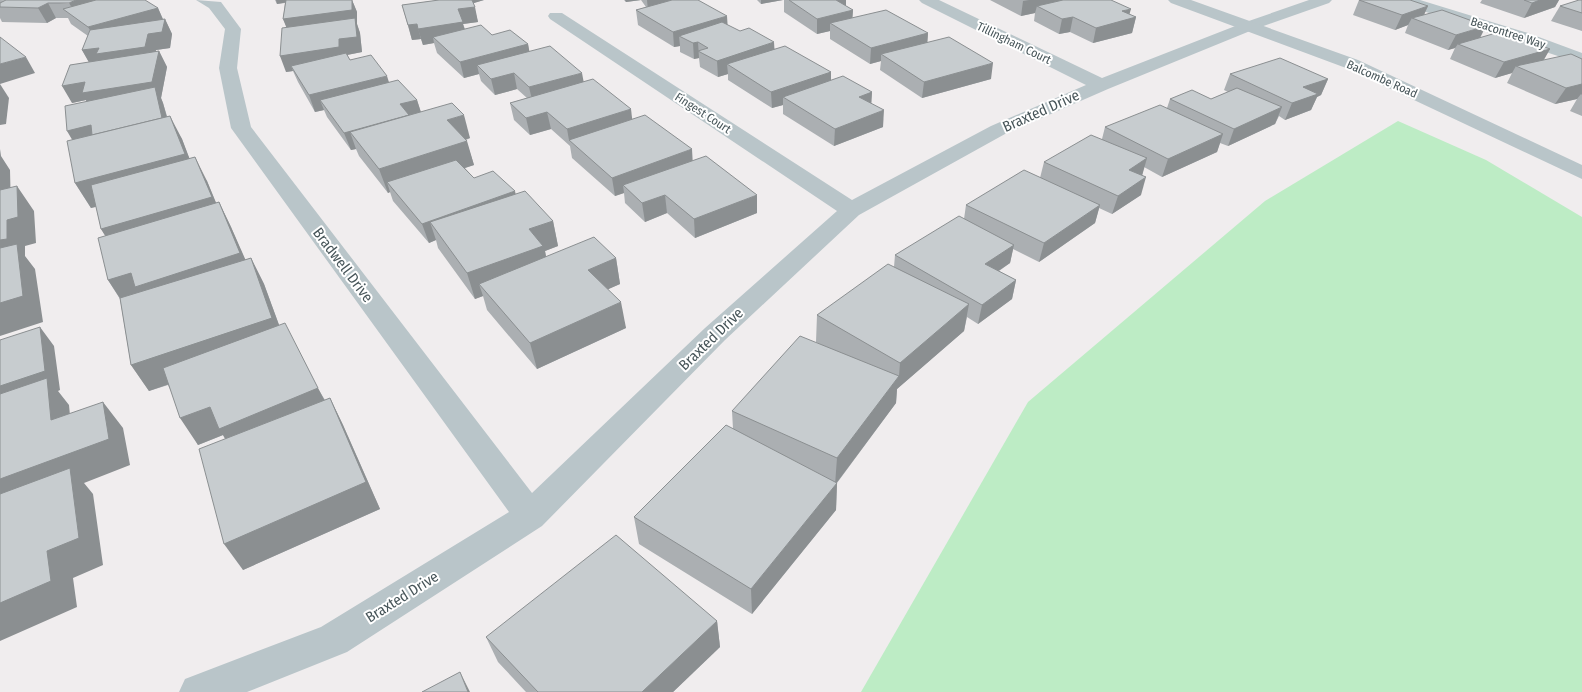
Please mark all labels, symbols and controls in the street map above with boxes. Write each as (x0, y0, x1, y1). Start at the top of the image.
street label: Beacontree Way (1469, 14, 1548, 52)
street label: Tillingham Court (975, 19, 1053, 67)
street label: Balcombe Road (1344, 57, 1420, 101)
street label: Braxted Drive (1000, 86, 1082, 136)
street label: Fingest Court (672, 90, 734, 136)
street label: Bradwell Drive (309, 224, 377, 306)
street label: Braxted Drive (675, 304, 747, 374)
street label: Braxted Drive (362, 568, 442, 626)

